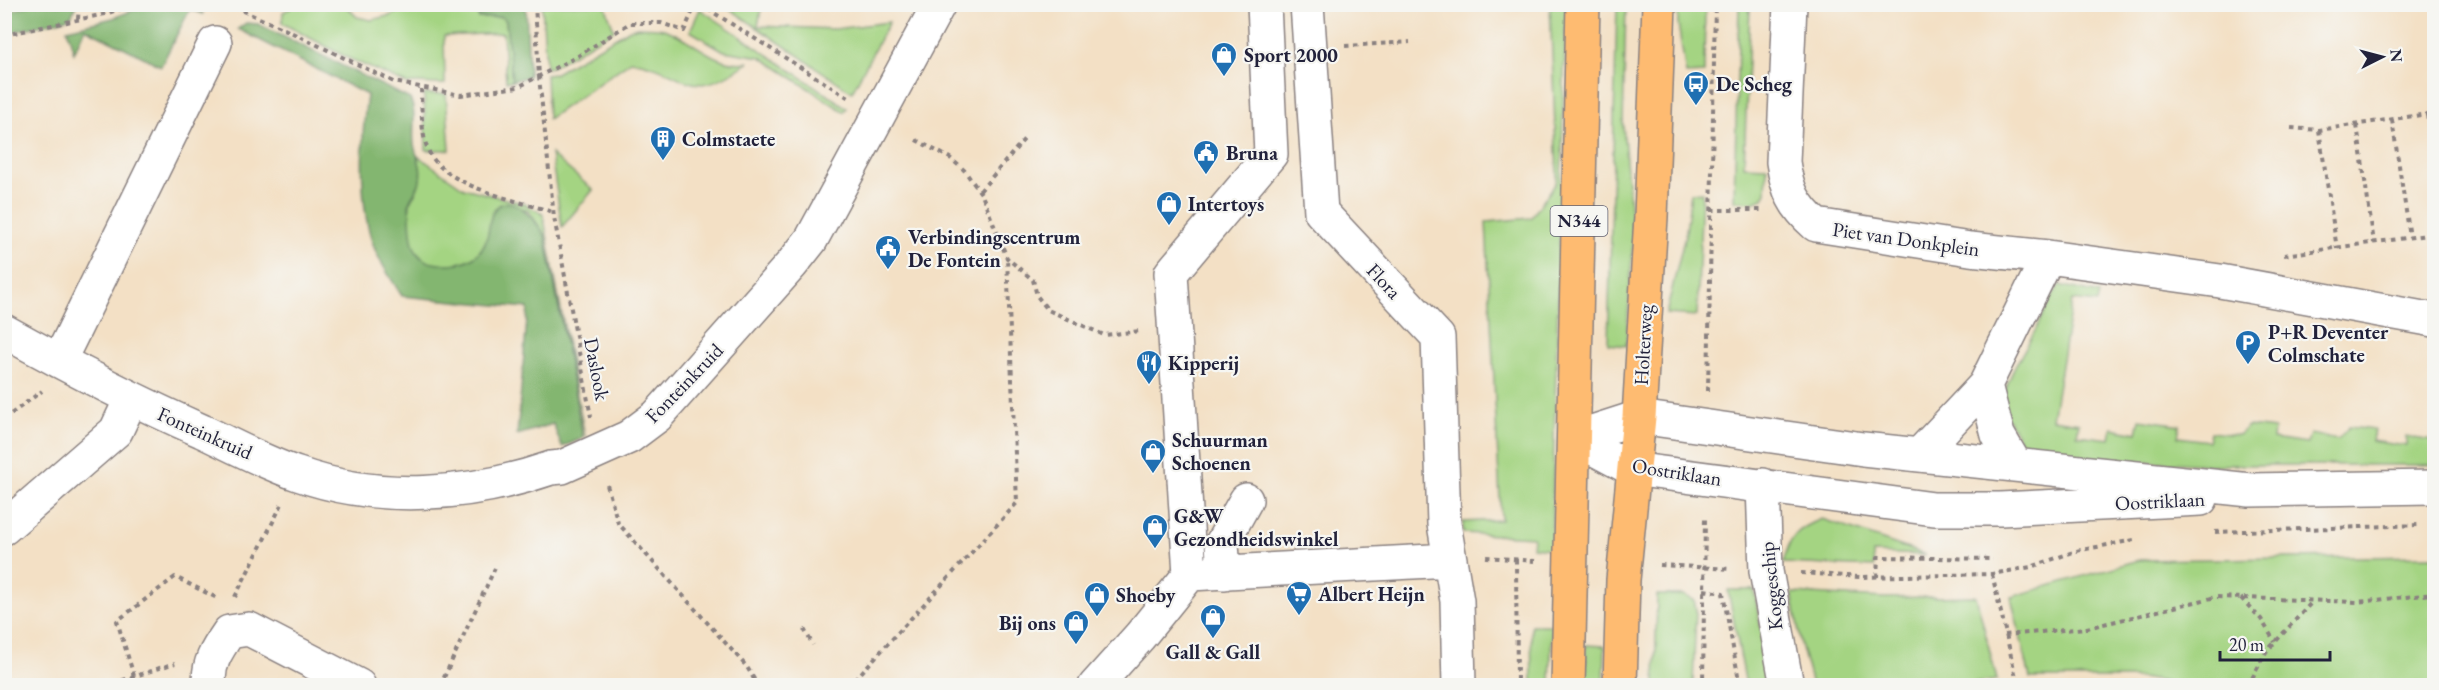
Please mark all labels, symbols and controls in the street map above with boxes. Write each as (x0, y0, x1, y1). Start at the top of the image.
north arrow (2352, 27, 2412, 87)
shop icon: Sport 2000 (1209, 40, 1239, 78)
place label: Sport 2000 (1244, 42, 1338, 68)
text: N (2385, 48, 2408, 63)
bus stop icon: De Scheg (1681, 69, 1711, 107)
place label: De Scheg (1716, 71, 1793, 97)
building icon: Colmstaete (648, 124, 678, 162)
place label: Colmstaete (682, 126, 775, 152)
public building icon: Bruna (1191, 138, 1221, 176)
place label: Bruna (1226, 140, 1278, 166)
shop icon: Intertoys (1154, 189, 1184, 227)
place label: Intertoys (1188, 191, 1264, 217)
road number: N344 (1550, 206, 1608, 236)
street label: Piet van Donkplein (1831, 216, 1982, 262)
place label: Verbindingscentrum De Fontein (908, 224, 1080, 273)
public building icon: Verbindingscentrum De Fontein (873, 233, 903, 271)
street label: Flora (1361, 258, 1407, 304)
street label: Holterweg (1628, 304, 1658, 386)
place label: P+R Deventer Colmschate (2268, 319, 2389, 368)
parking icon: P+R Deventer Colmschate (2233, 328, 2263, 366)
street label: Daslook (578, 335, 616, 403)
street label: Fonteinkruid (639, 337, 729, 428)
restaurant icon: Kipperij (1134, 348, 1164, 386)
place label: Kipperij (1168, 350, 1239, 376)
street label: Fonteinkruid (153, 401, 257, 466)
place label: Schuurman Schoenen (1172, 427, 1268, 476)
shop icon: Schuurman Schoenen (1138, 437, 1168, 475)
street label: Oostriklaan (1630, 452, 1724, 492)
street label: Oostriklaan (2114, 486, 2206, 516)
place label: G&W Gezondheidswinkel (1174, 503, 1339, 552)
shop icon: G&W Gezondheidswinkel (1140, 512, 1170, 550)
street label: Koggeschip (1753, 540, 1789, 632)
supermarket icon: Albert Heijn (1284, 579, 1314, 617)
shop icon: Shoeby (1082, 580, 1112, 618)
place label: Albert Heijn (1317, 581, 1425, 607)
place label: Shoeby (1116, 582, 1176, 608)
shop icon: Gall & Gall (1198, 602, 1228, 640)
shop icon: Bij ons (1061, 608, 1091, 646)
place label: Bij ons (999, 610, 1056, 636)
scale bar (2220, 624, 2330, 662)
text: 20 m (2229, 633, 2264, 656)
place label: Gall & Gall (1166, 639, 1261, 665)

